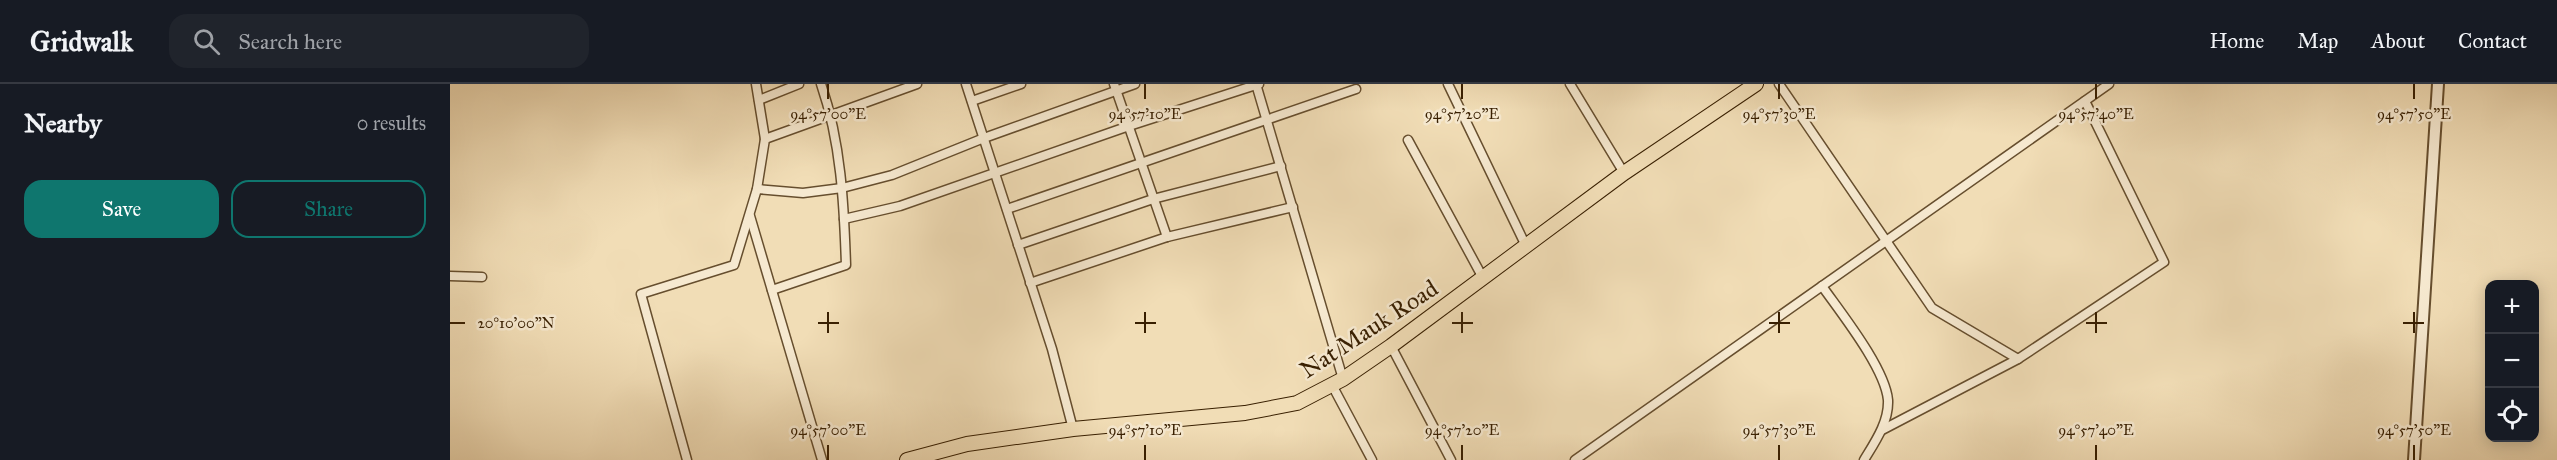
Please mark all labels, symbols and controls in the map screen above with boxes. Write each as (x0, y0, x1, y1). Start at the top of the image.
search box (169, 14, 589, 68)
text: Gridwalk (30, 24, 133, 59)
icon: search (190, 25, 223, 58)
text: Search here (238, 28, 342, 55)
text: Home (2209, 28, 2264, 54)
text: Map (2297, 28, 2338, 54)
text: About (2371, 28, 2425, 54)
text: Contact (2458, 28, 2527, 54)
text: 94°57'00"E (790, 105, 866, 123)
text: 94°57'10"E (1109, 105, 1182, 123)
text: 94°57'20"E (1425, 105, 1499, 123)
text: 94°57'30"E (1742, 105, 1816, 123)
text: 94°57'40"E (2058, 105, 2134, 123)
text: 94°57'50"E (2377, 105, 2451, 123)
text: Nearby (24, 107, 102, 139)
text: 0 results (357, 111, 426, 135)
button: Save (24, 180, 219, 238)
button: Share (231, 180, 426, 238)
street label: Nat Mauk Road (1294, 273, 1444, 385)
map controls (2485, 280, 2539, 442)
button: + (2485, 280, 2539, 334)
text: 20°10'00"N (477, 314, 555, 332)
button: − (2485, 334, 2539, 388)
button: locate (2485, 388, 2539, 442)
text: 94°57'00"E (790, 421, 866, 439)
text: 94°57'10"E (1109, 421, 1182, 439)
text: 94°57'20"E (1425, 421, 1499, 439)
text: 94°57'30"E (1742, 421, 1816, 439)
text: 94°57'40"E (2058, 421, 2134, 439)
text: 94°57'50"E (2377, 421, 2451, 439)

